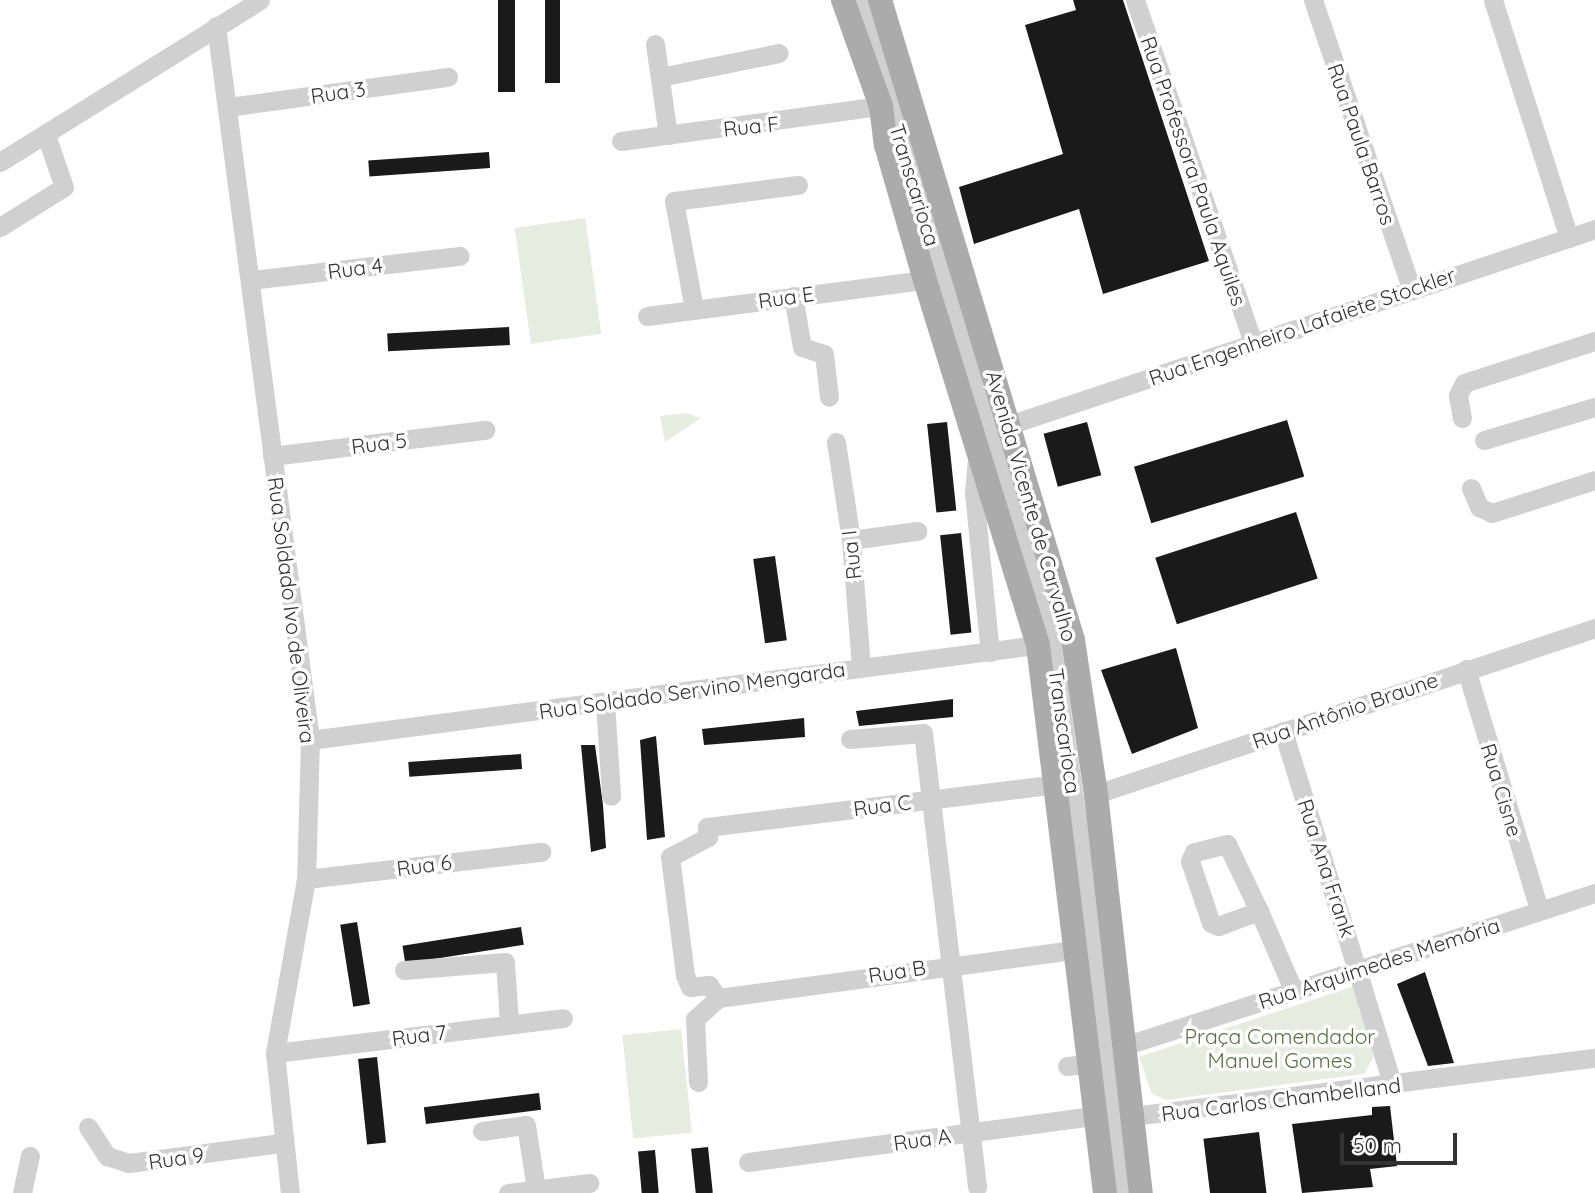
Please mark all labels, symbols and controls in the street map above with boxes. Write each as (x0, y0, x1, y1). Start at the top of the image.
street label: Rua Professora Paula Aquiles (1136, 33, 1252, 309)
street label: Rua Paula Barros (1323, 60, 1401, 228)
street label: Rua 3 (309, 76, 367, 108)
street label: Rua F (722, 111, 780, 141)
street label: Transcarioca (884, 121, 946, 249)
street label: Rua 4 (326, 252, 384, 284)
street label: Rua Engenheiro Lafaiete Stockler (1145, 262, 1459, 390)
street label: Rua E (756, 281, 816, 313)
street label: Avenida Vicente de Carvalho (981, 368, 1083, 644)
street label: Rua 5 (350, 427, 408, 459)
street label: Rua Soldado Ivo de Oliveira (263, 475, 321, 745)
street label: Rua I (836, 529, 866, 581)
street label: Rua Soldado Servino Mengarda (537, 656, 847, 724)
street label: Rua Antônio Braune (1249, 666, 1441, 754)
street label: Transcarioca (1044, 667, 1086, 795)
street label: Rua Cisne (1476, 740, 1528, 840)
street label: Rua C (852, 789, 912, 821)
street label: Rua Ana Frank (1293, 796, 1361, 940)
street label: Rua 6 (395, 849, 453, 881)
street label: Rua Arquimedes Memória (1255, 912, 1503, 1014)
street label: Rua B (866, 954, 928, 988)
street label: Rua 7 (390, 1019, 448, 1051)
park label: Praça Comendador Manuel Gomes (1185, 1023, 1375, 1073)
street label: Rua Carlos Chambelland (1160, 1072, 1402, 1126)
scale bar (1343, 1120, 1460, 1164)
street label: Rua A (892, 1122, 952, 1156)
text: 50 m (1353, 1132, 1402, 1158)
street label: Rua 9 (147, 1142, 205, 1174)

